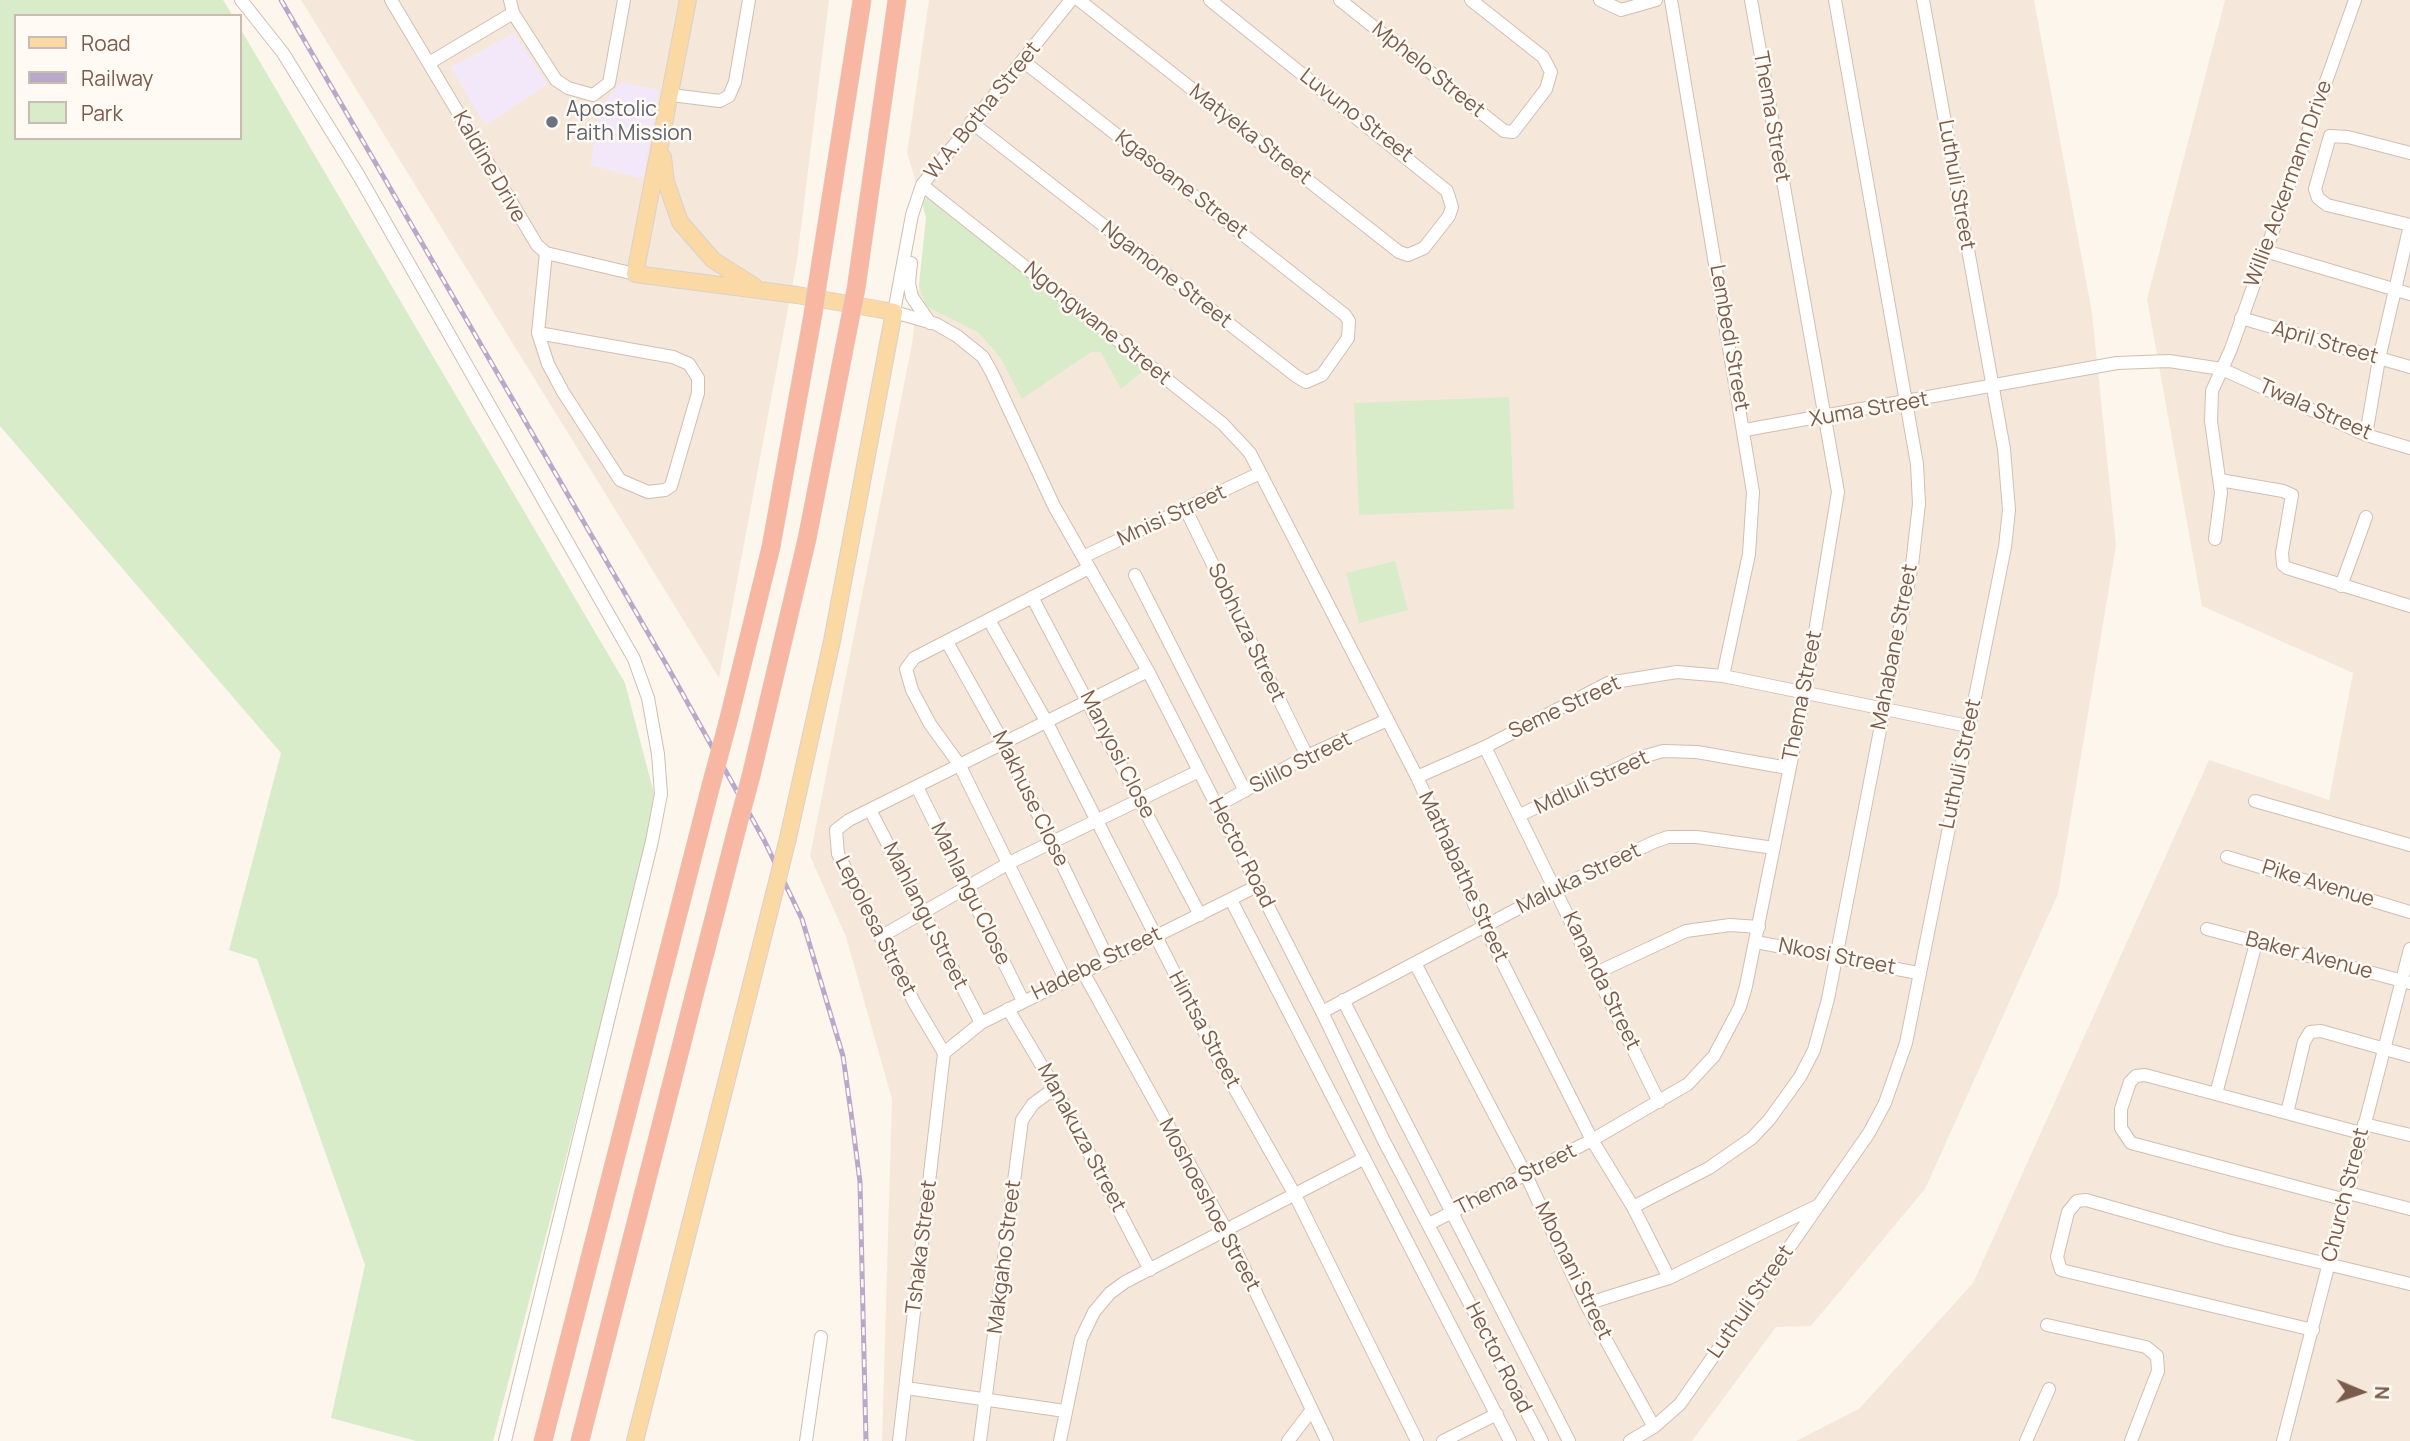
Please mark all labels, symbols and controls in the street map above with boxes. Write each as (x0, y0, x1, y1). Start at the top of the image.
legend (14, 14, 242, 140)
street label: Mphelo Street (1366, 17, 1490, 123)
text: Road (81, 29, 131, 57)
street label: W.A. Botha Street (920, 37, 1046, 185)
street label: Thema Street (1747, 50, 1795, 184)
text: Railway (81, 64, 153, 92)
street label: Luvuno Street (1294, 64, 1418, 168)
street label: Willie Ackermann Drive (2240, 77, 2338, 291)
street label: Matyeka Street (1184, 79, 1316, 191)
place label: Apostolic Faith Mission (566, 97, 692, 147)
text: Park (81, 99, 123, 127)
street label: Kaldine Drive (447, 107, 531, 227)
marker: Apostolic Faith Mission (544, 114, 560, 130)
street label: Luthuli Street (1932, 118, 1980, 252)
street label: Kgasoane Street (1110, 125, 1252, 245)
street label: Ngamone Street (1096, 216, 1236, 334)
street label: Ngongwane Street (1018, 257, 1176, 391)
street label: Lembedi Street (1704, 263, 1754, 413)
street label: April Street (2269, 316, 2381, 370)
street label: Twala Street (2255, 374, 2375, 446)
street label: Xuma Street (1807, 387, 1931, 433)
street label: Mnisi Street (1114, 480, 1230, 552)
street label: Sobhuza Street (1202, 560, 1290, 706)
street label: Mahabane Street (1867, 562, 1923, 732)
street label: Thema Street (1778, 629, 1828, 763)
street label: Seme Street (1505, 671, 1625, 745)
street label: Manyosi Close (1074, 687, 1160, 823)
street label: Luthuli Street (1935, 697, 1987, 831)
street label: Makhuse Close (986, 727, 1074, 871)
street label: Sililo Street (1246, 727, 1356, 799)
street label: Mdluli Street (1531, 746, 1653, 820)
street label: Mathabathe Street (1412, 788, 1514, 966)
street label: Hector Road (1202, 794, 1280, 912)
street label: Mahlangu Close (925, 819, 1015, 969)
street label: Mahlangu Street (877, 838, 973, 994)
street label: Maluka Street (1513, 838, 1645, 920)
street label: Lepolesa Street (829, 852, 921, 1000)
street label: Pike Avenue (2259, 855, 2377, 913)
street label: Kananda Street (1557, 908, 1645, 1054)
street label: Hadebe Street (1028, 922, 1166, 1006)
street label: Baker Avenue (2243, 927, 2375, 985)
street label: Nkosi Street (1776, 933, 1898, 981)
street label: Hintsa Street (1163, 967, 1245, 1093)
street label: Manakuza Street (1031, 1060, 1131, 1216)
street label: Moshoeshoe Street (1153, 1114, 1265, 1296)
street label: Church Street (2317, 1125, 2375, 1265)
street label: Thema Street (1451, 1139, 1581, 1221)
street label: Tshaka Street (901, 1179, 943, 1315)
street label: Makgaho Street (983, 1179, 1027, 1335)
street label: Mbonani Street (1529, 1198, 1617, 1344)
street label: Luthuli Street (1703, 1241, 1799, 1363)
street label: Hector Road (1459, 1299, 1537, 1417)
north arrow (2326, 1357, 2396, 1427)
text: N (2369, 1385, 2395, 1400)

